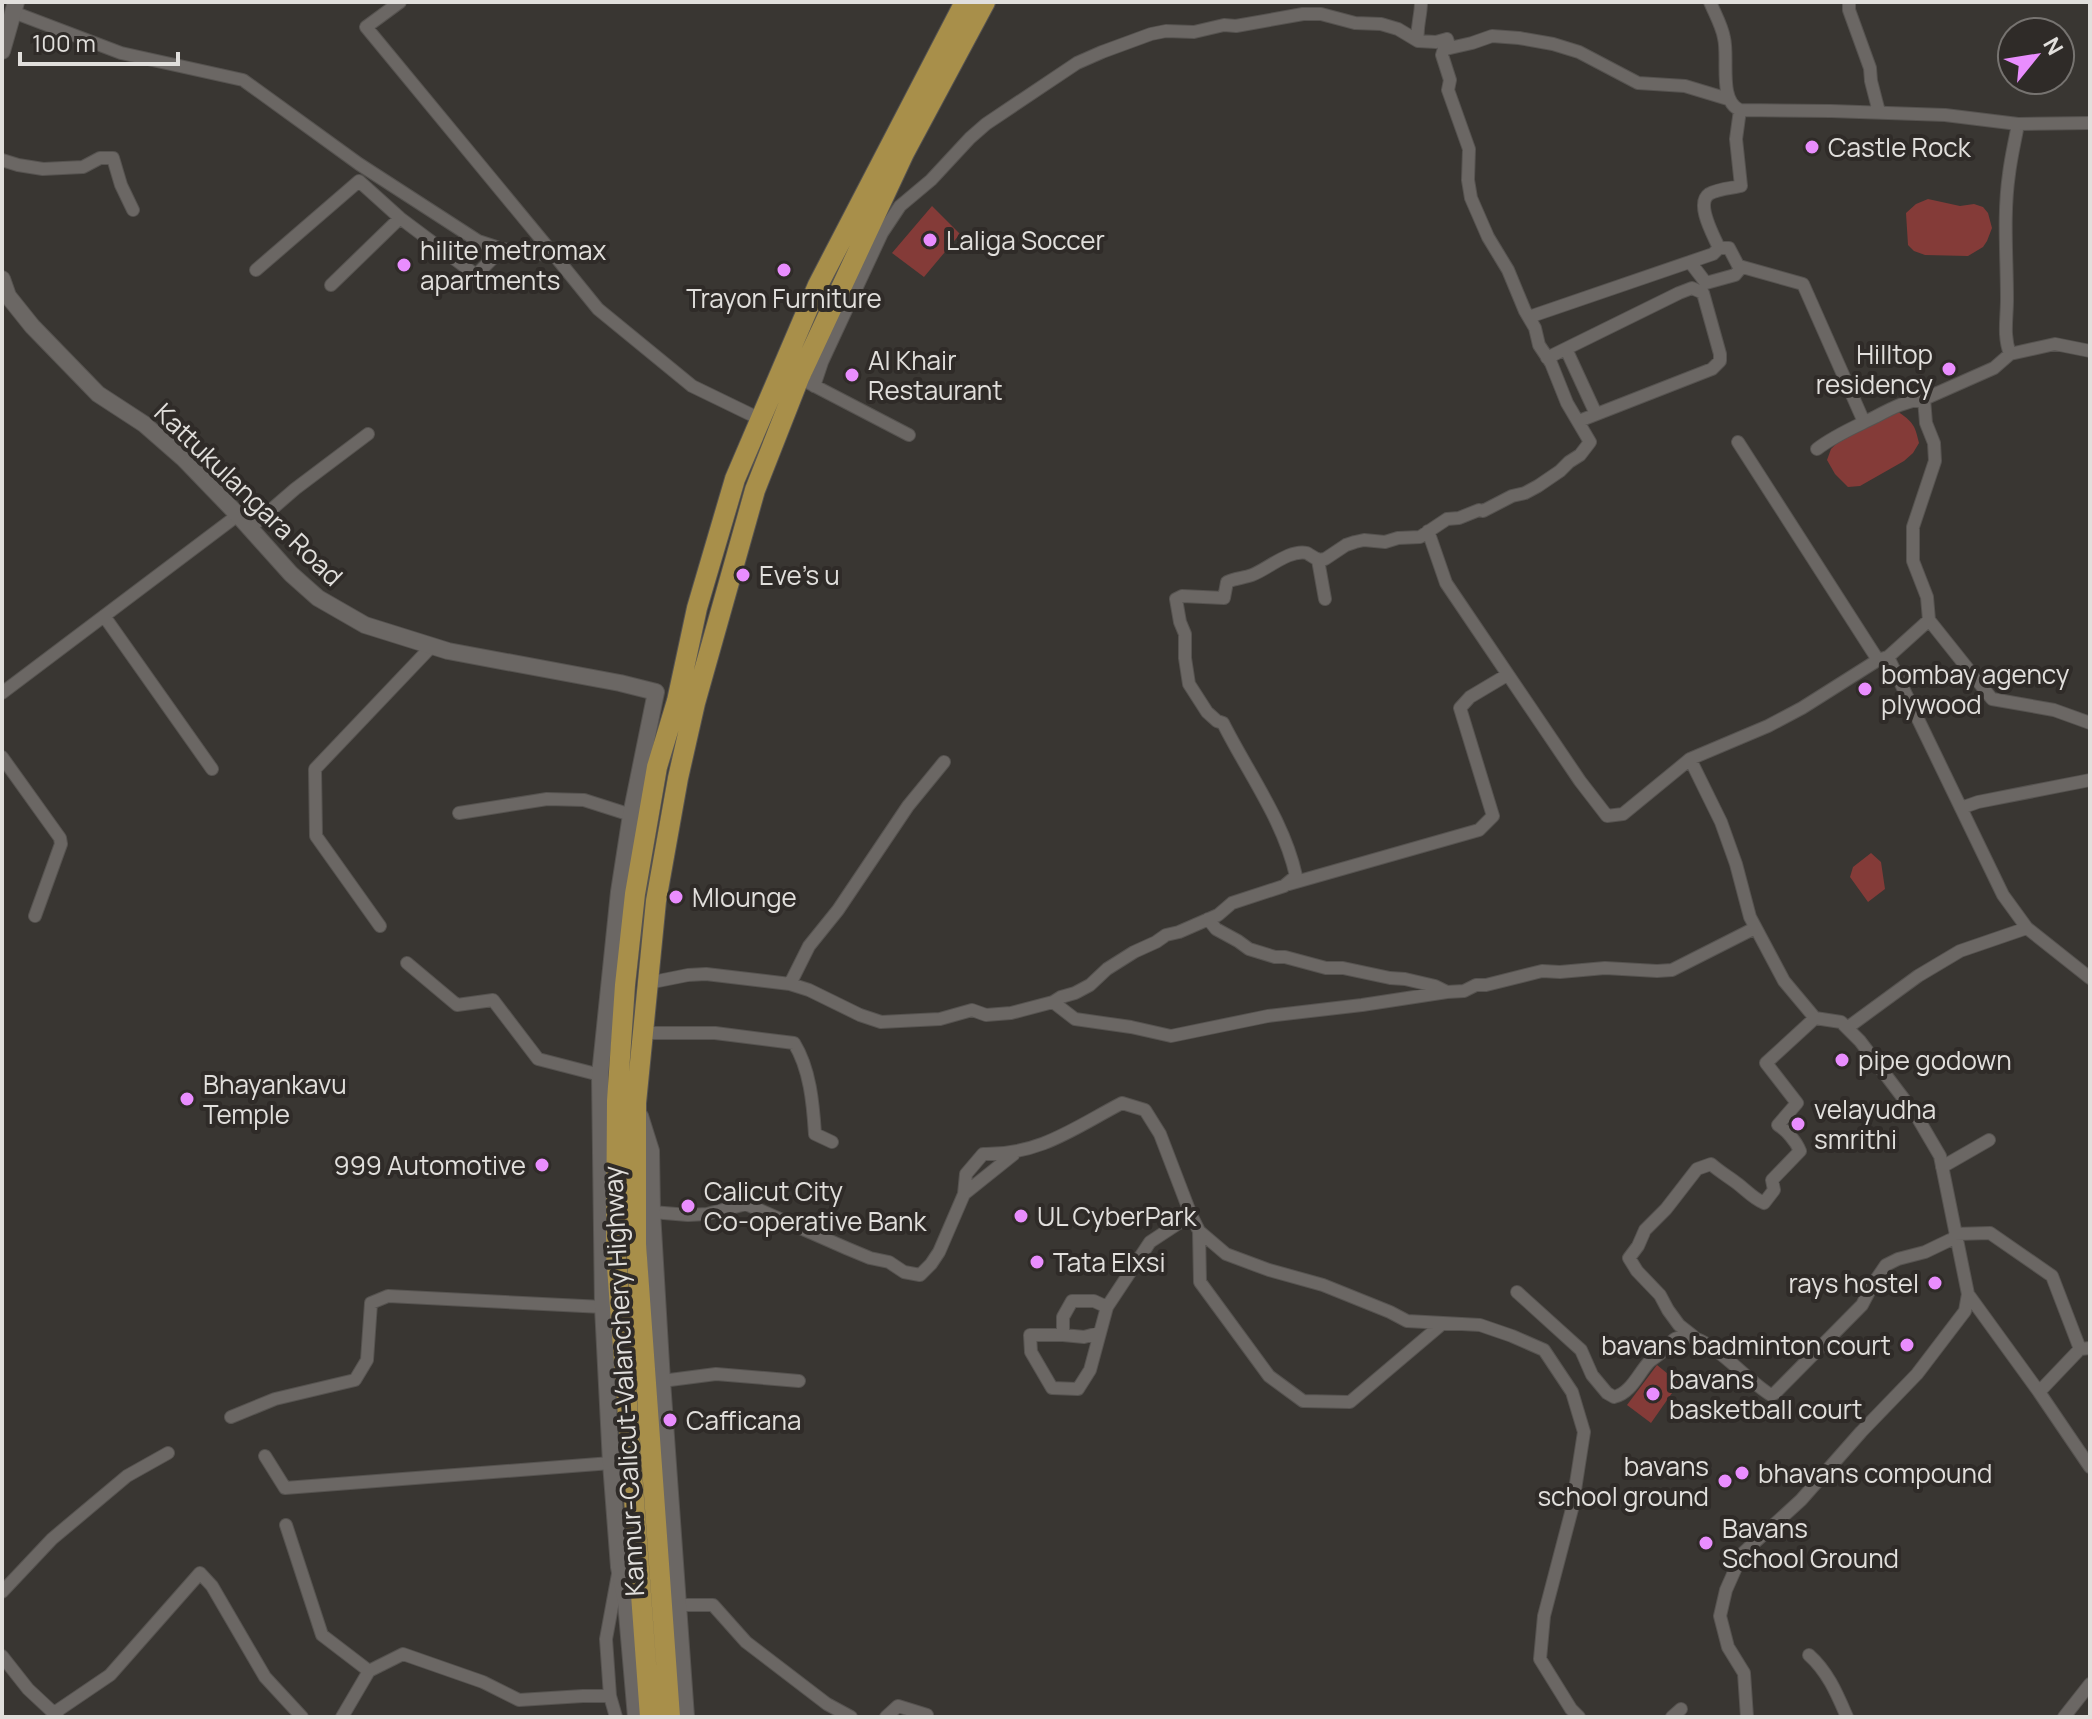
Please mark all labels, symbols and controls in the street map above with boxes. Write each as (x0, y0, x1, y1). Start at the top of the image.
scale bar (20, 16, 178, 66)
north arrow (1996, 16, 2076, 96)
text: 100 m (32, 26, 96, 59)
text: N (2036, 32, 2070, 60)
place label: Castle Rock (1828, 129, 1972, 165)
marker: Castle Rock (1803, 138, 1821, 156)
place label: Laliga Soccer (946, 222, 1105, 258)
marker: Laliga Soccer (921, 231, 939, 249)
place label: hilite metromax apartments (420, 232, 607, 298)
marker: hilite metromax apartments (395, 256, 413, 274)
marker: Trayon Furniture (775, 261, 793, 279)
place label: Trayon Furniture (686, 280, 882, 316)
place label: Hilltop residency (1816, 336, 1933, 402)
place label: Al Khair Restaurant (868, 342, 1003, 408)
marker: Hilltop residency (1940, 360, 1958, 378)
marker: Al Khair Restaurant (843, 366, 861, 384)
street label: Kattukulangara Road (147, 395, 351, 593)
place label: Eve's u (759, 557, 840, 593)
marker: Eve's u (734, 566, 752, 584)
place label: bombay agency plywood (1881, 656, 2070, 722)
marker: bombay agency plywood (1856, 680, 1874, 698)
place label: Mlounge (692, 879, 797, 915)
marker: Mlounge (667, 888, 685, 906)
place label: pipe godown (1858, 1042, 2012, 1078)
marker: pipe godown (1833, 1051, 1851, 1069)
place label: Bhayankavu Temple (203, 1066, 347, 1132)
marker: Bhayankavu Temple (178, 1090, 196, 1108)
place label: velayudha smrithi (1814, 1091, 1936, 1157)
marker: velayudha smrithi (1789, 1115, 1807, 1133)
place label: 999 Automotive (334, 1147, 526, 1183)
marker: 999 Automotive (533, 1156, 551, 1174)
street label: Kannur-Calicut-Valanchery Highway (594, 1165, 652, 1597)
place label: Calicut City Co-operative Bank (704, 1173, 928, 1239)
marker: Calicut City Co-operative Bank (679, 1197, 697, 1215)
place label: UL CyberPark (1037, 1198, 1198, 1234)
marker: UL CyberPark (1012, 1207, 1030, 1225)
place label: Tata Elxsi (1053, 1244, 1166, 1280)
marker: Tata Elxsi (1028, 1253, 1046, 1271)
place label: rays hostel (1788, 1265, 1919, 1301)
marker: rays hostel (1926, 1274, 1944, 1292)
place label: bavans badminton court (1601, 1327, 1891, 1363)
marker: bavans badminton court (1898, 1336, 1916, 1354)
place label: bavans basketball court (1669, 1361, 1863, 1427)
marker: bavans basketball court (1644, 1385, 1662, 1403)
place label: Cafficana (686, 1402, 801, 1438)
marker: Cafficana (661, 1411, 679, 1429)
place label: bavans school ground (1537, 1448, 1709, 1514)
place label: bhavans compound (1758, 1455, 1992, 1491)
marker: bhavans compound (1733, 1464, 1751, 1482)
marker: bavans school ground (1716, 1472, 1734, 1490)
place label: Bavans School Ground (1722, 1510, 1899, 1576)
marker: Bavans School Ground (1697, 1534, 1715, 1552)

